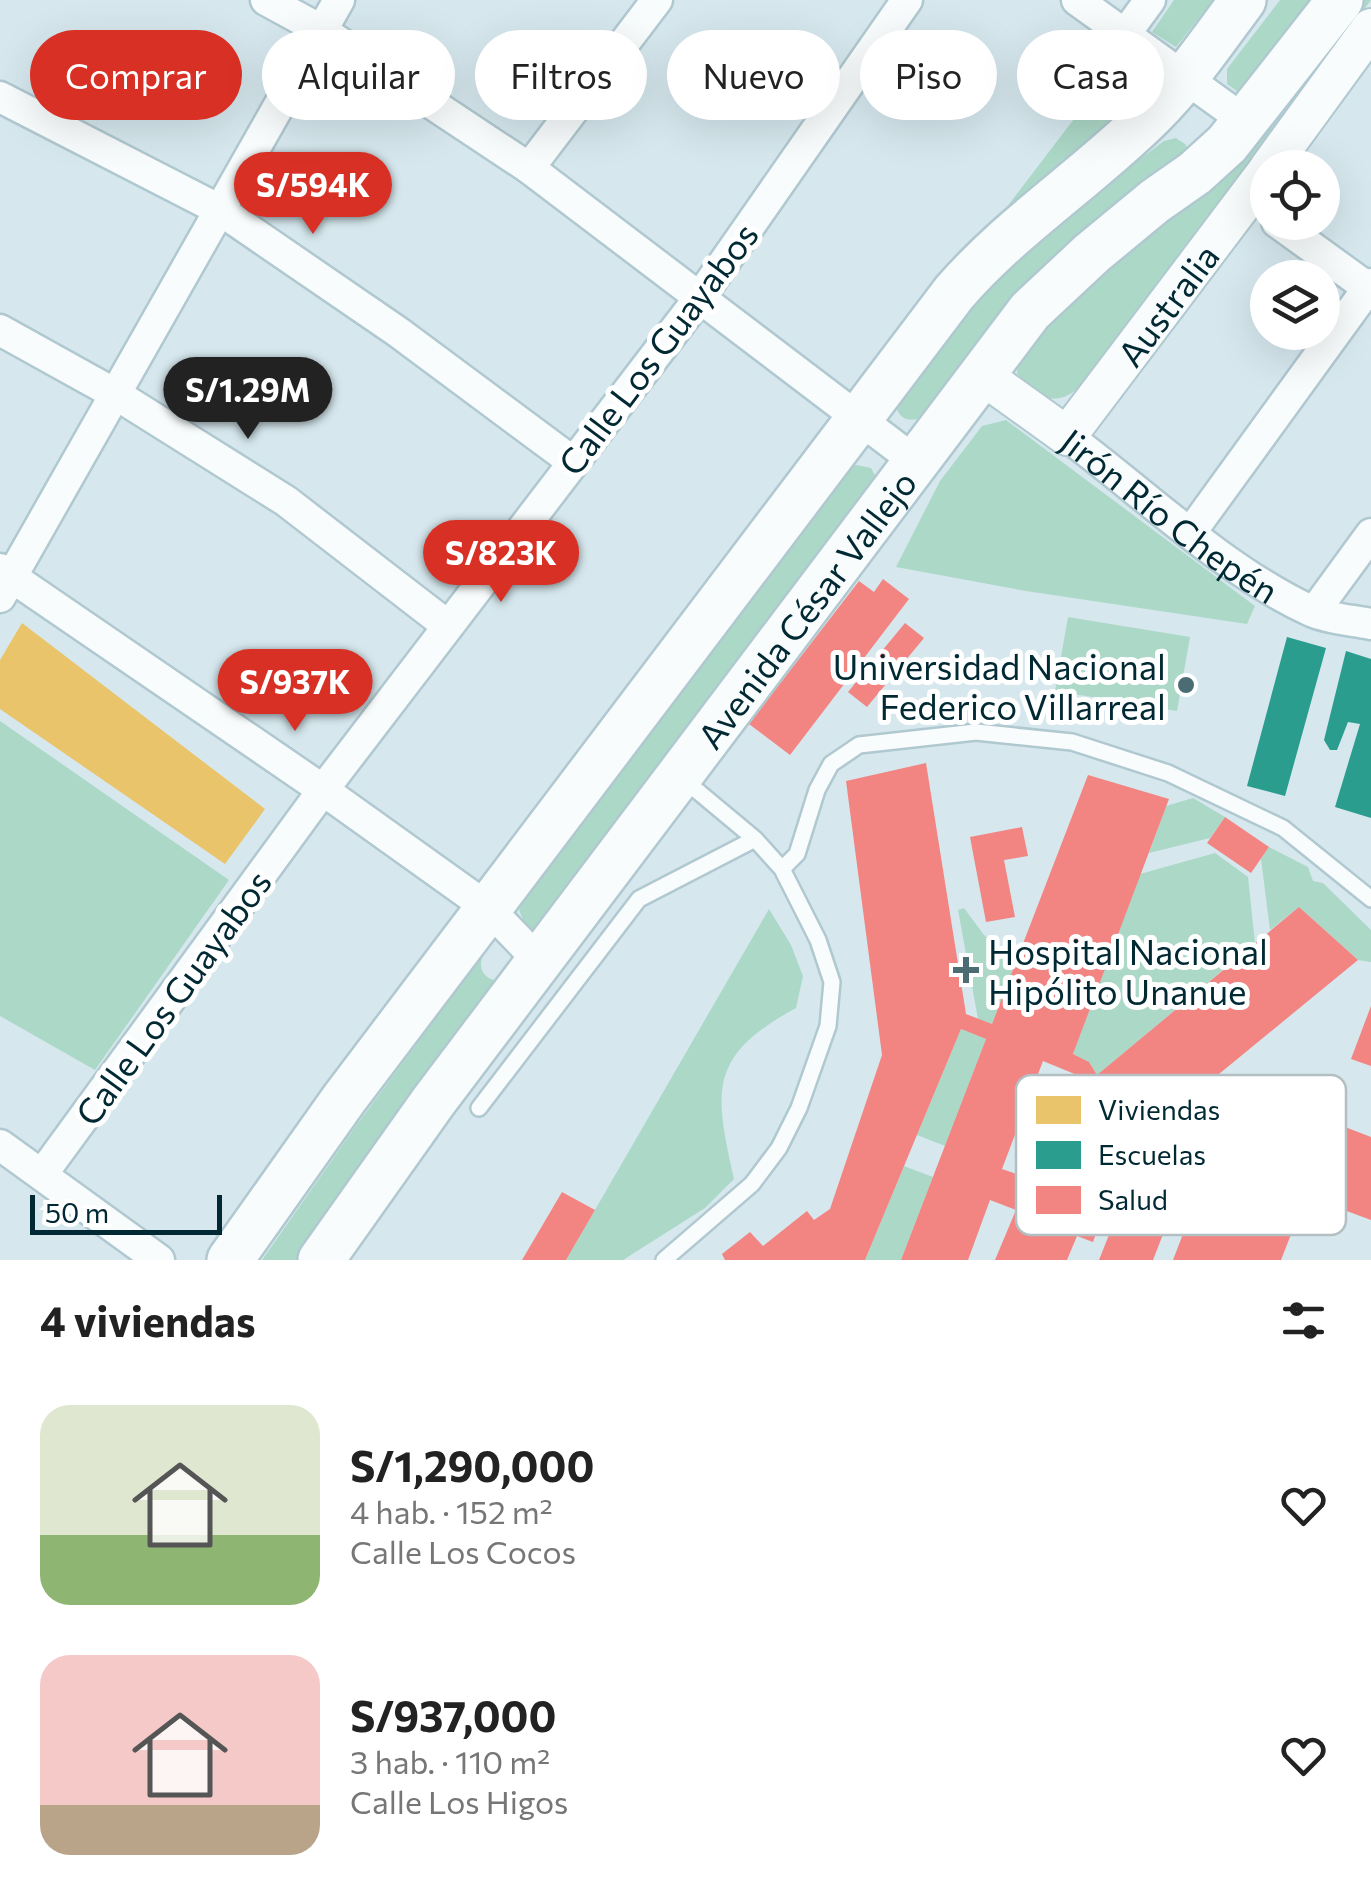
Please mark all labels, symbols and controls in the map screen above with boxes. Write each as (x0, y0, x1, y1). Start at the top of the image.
chip: Comprar (30, 30, 242, 120)
chip: Alquilar (262, 30, 455, 120)
chip: Filtros (475, 30, 647, 120)
chip: Nuevo (667, 30, 840, 120)
chip: Piso (860, 30, 997, 120)
chip: Casa (1017, 30, 1164, 120)
map controls (1250, 150, 1340, 350)
button: locate (1250, 150, 1340, 240)
pin: S/594K (232, 152, 394, 237)
text: S/594K (256, 164, 370, 204)
street label: Calle Los Guayabos (548, 213, 766, 483)
street label: Australia (1107, 235, 1227, 374)
button: layers (1250, 260, 1340, 350)
pin: S/1.29M (156, 357, 340, 442)
text: S/1.29M (185, 369, 311, 409)
street label: Jirón Río Chepén (1053, 418, 1287, 611)
street label: Avenida César Vallejo (687, 461, 924, 756)
pin: S/823K (420, 520, 582, 605)
text: S/823K (445, 532, 557, 572)
place label: Universidad Nacional Federico Villarreal (833, 644, 1166, 727)
pin: S/937K (214, 649, 376, 734)
text: S/937K (240, 661, 350, 701)
marker: Universidad Nacional Federico Villarreal (1175, 674, 1197, 696)
street label: Calle Los Guayabos (65, 861, 279, 1133)
place label: Hospital Nacional Hipólito Unanue (988, 929, 1268, 1012)
marker: Hospital Nacional Hipólito Unanue (953, 957, 979, 983)
legend (1016, 1075, 1346, 1235)
text: Viviendas (1098, 1092, 1220, 1126)
text: Escuelas (1098, 1137, 1206, 1171)
text: Salud (1098, 1182, 1168, 1216)
scale bar (30, 1190, 222, 1234)
text: 50 m (45, 1195, 109, 1229)
icon: filters (1276, 1293, 1331, 1348)
text: 4 viviendas (40, 1294, 255, 1346)
text: S/1,290,000 (350, 1439, 594, 1491)
icon: home (120, 1445, 240, 1565)
icon: heart (1276, 1478, 1331, 1533)
text: 4 hab. · 152 m² (350, 1491, 553, 1531)
text: Calle Los Cocos (350, 1531, 576, 1571)
text: S/937,000 (350, 1689, 556, 1741)
icon: home (120, 1695, 240, 1815)
icon: heart (1276, 1728, 1331, 1783)
text: 3 hab. · 110 m² (350, 1741, 550, 1781)
text: Calle Los Higos (350, 1781, 568, 1821)

